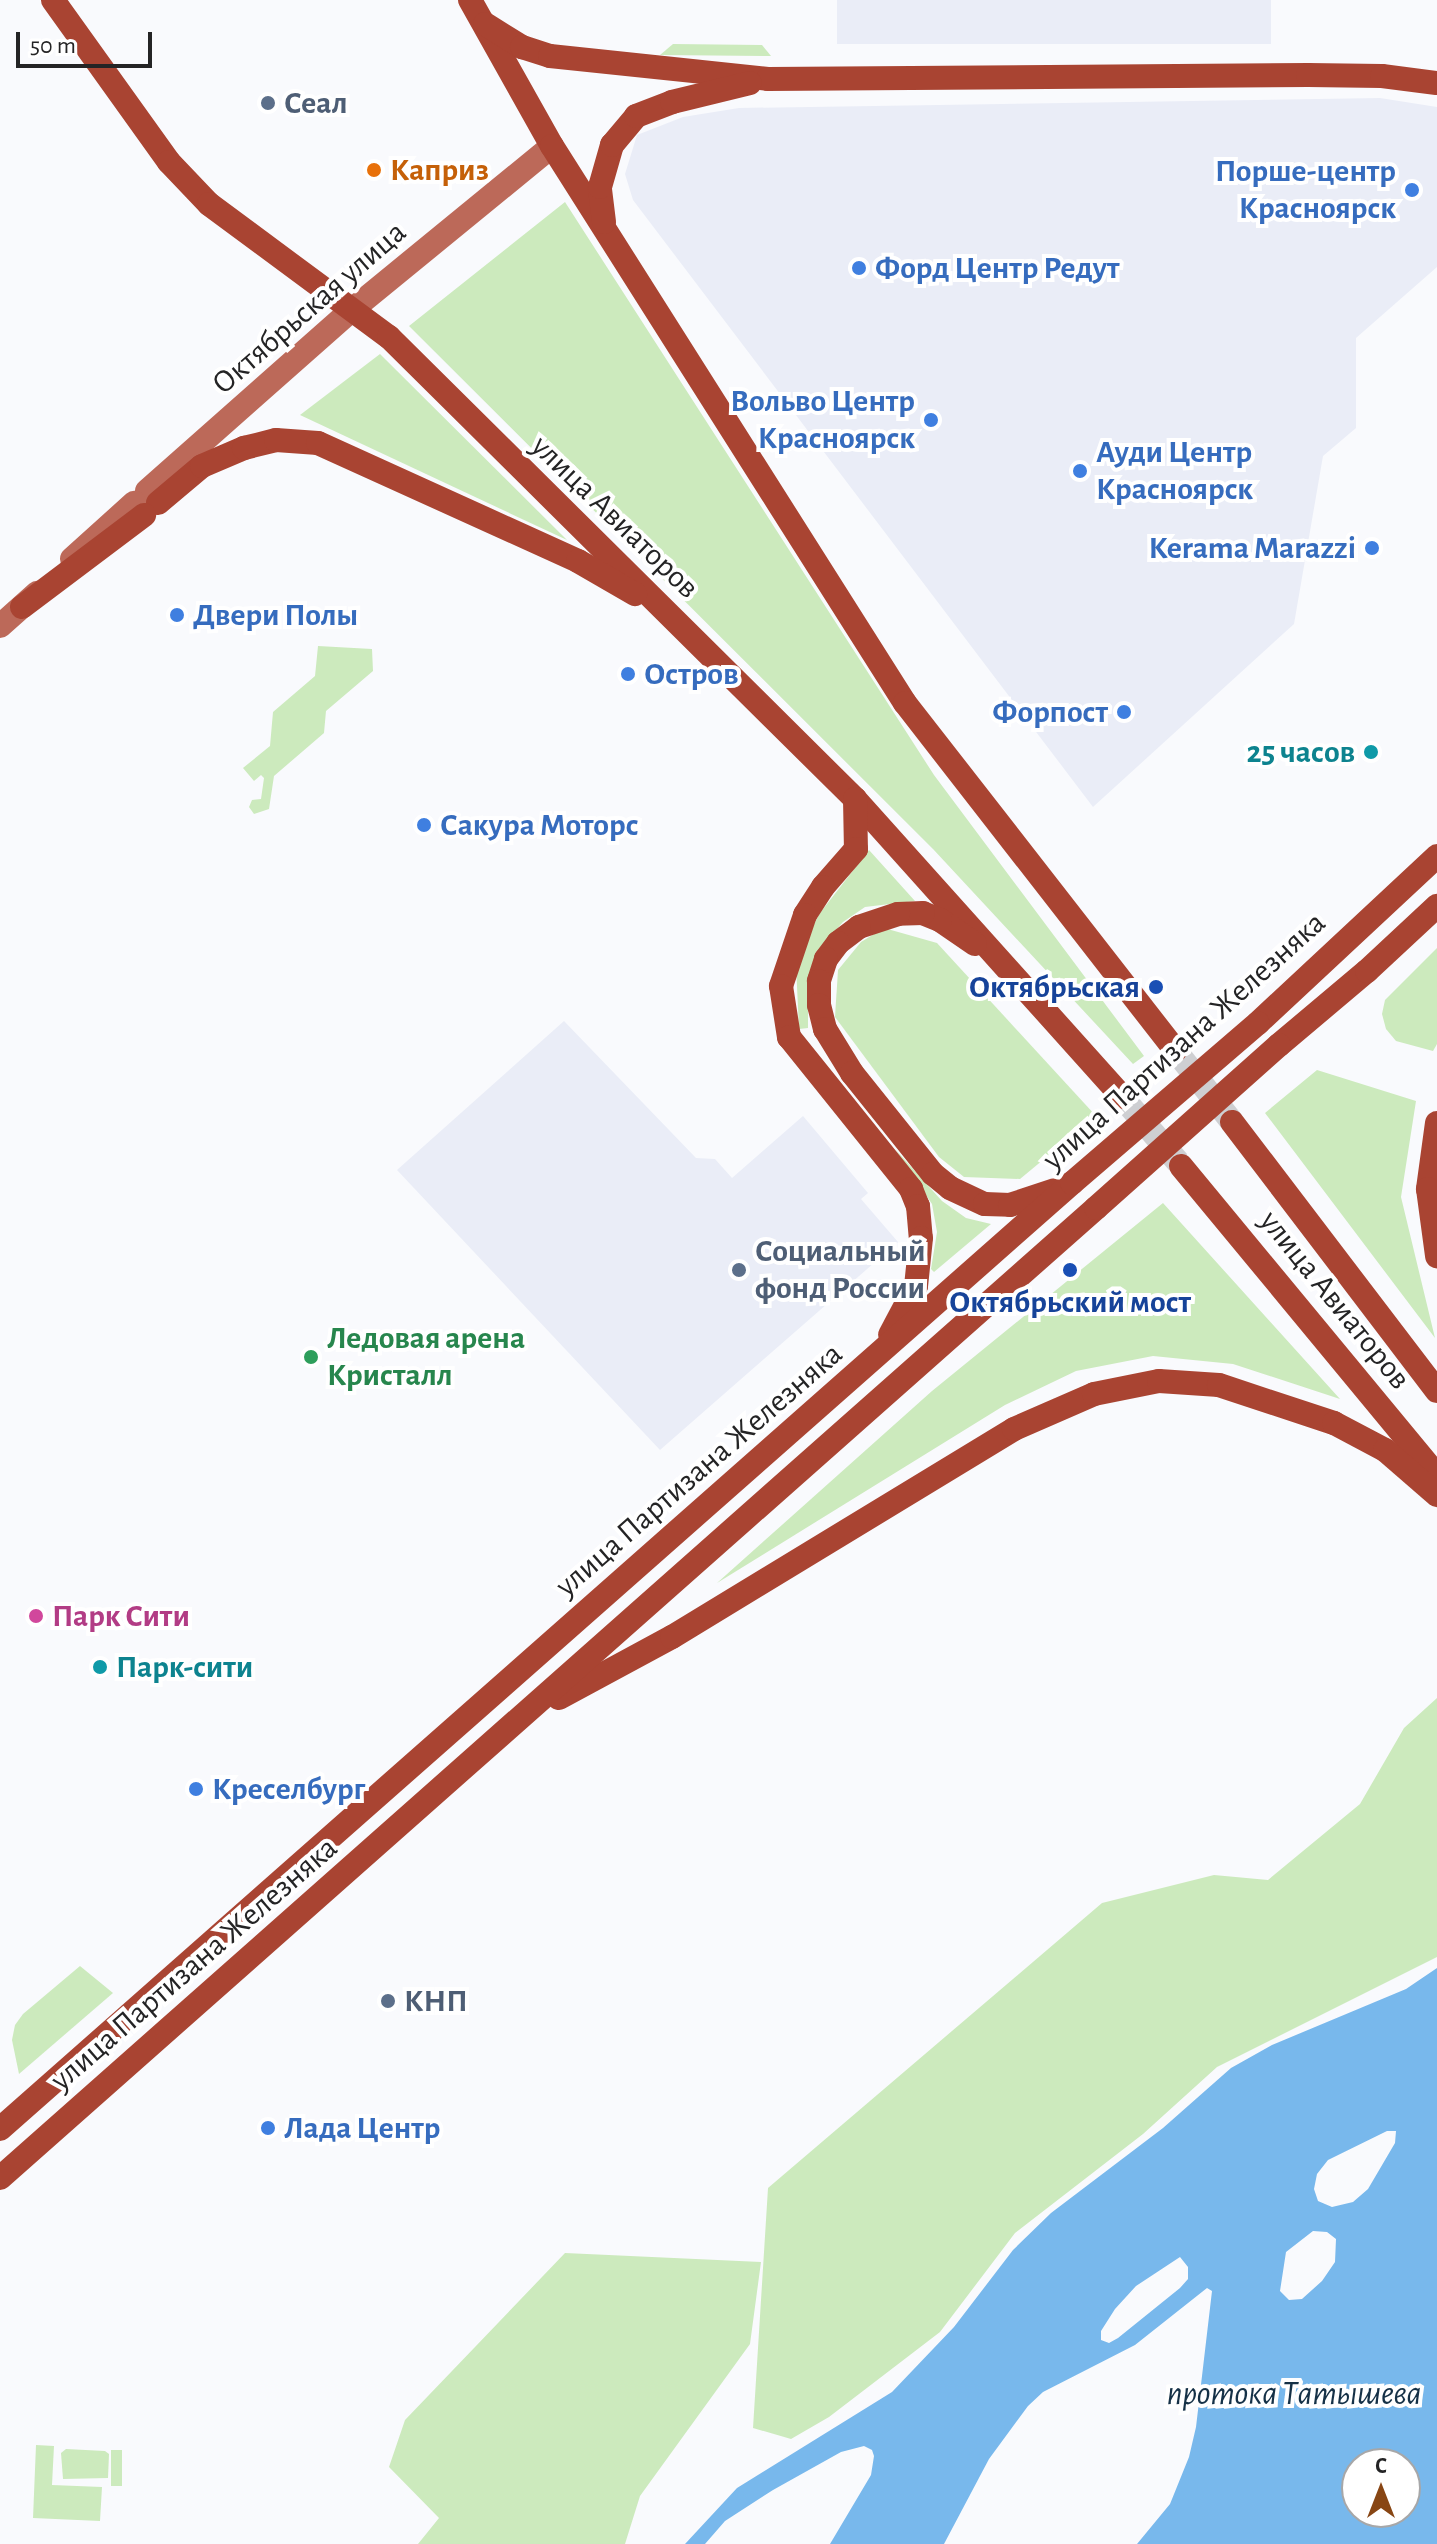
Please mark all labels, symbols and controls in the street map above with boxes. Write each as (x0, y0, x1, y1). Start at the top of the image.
scale bar (20, 16, 156, 66)
text: 50 m (30, 34, 76, 58)
place label: Сеал (284, 84, 348, 122)
marker: Сеал (259, 94, 277, 112)
place label: Каприз (390, 151, 489, 189)
place label: Порше-центр Красноярск (1215, 153, 1396, 228)
marker: Каприз (365, 161, 383, 179)
marker: Порше-центр Красноярск (1403, 181, 1421, 199)
street label: Октябрьская улица (204, 213, 414, 403)
place label: Форд Центр Редут (875, 249, 1120, 287)
marker: Форд Центр Редут (850, 259, 868, 277)
place label: Вольво Центр Красноярск (730, 383, 915, 458)
marker: Вольво Центр Красноярск (922, 411, 940, 429)
street label: улица Авиаторов (523, 427, 707, 607)
place label: Ауди Центр Красноярск (1096, 434, 1253, 509)
marker: Ауди Центр Красноярск (1071, 462, 1089, 480)
place label: Kerama Marazzi (1149, 529, 1356, 567)
marker: Kerama Marazzi (1363, 539, 1381, 557)
place label: Двери Полы (193, 596, 358, 634)
marker: Двери Полы (168, 606, 186, 624)
place label: Остров (644, 655, 738, 693)
marker: Остров (619, 665, 637, 683)
place label: Форпост (992, 693, 1108, 731)
marker: Форпост (1115, 703, 1133, 721)
place label: 25 часов (1246, 733, 1355, 771)
marker: 25 часов (1362, 743, 1380, 761)
place label: Сакура Моторс (440, 806, 638, 844)
marker: Сакура Моторс (415, 816, 433, 834)
street label: улица Партизана Железняка (1035, 904, 1333, 1178)
place label: Октябрьская (969, 968, 1140, 1006)
marker: Октябрьская (1147, 978, 1165, 996)
street label: улица Авиаторов (1251, 1203, 1419, 1397)
place label: Социальный фонд России (755, 1233, 926, 1308)
marker: Социальный фонд России (730, 1261, 748, 1279)
marker: Октябрьский мост (1061, 1261, 1079, 1279)
place label: Октябрьский мост (949, 1283, 1191, 1321)
place label: Ледовая арена Кристалл (327, 1320, 525, 1395)
street label: улица Партизана Железняка (548, 1335, 850, 1605)
marker: Ледовая арена Кристалл (302, 1348, 320, 1366)
place label: Парк Сити (52, 1597, 190, 1635)
marker: Парк Сити (27, 1607, 45, 1625)
place label: Парк-сити (116, 1648, 253, 1686)
marker: Парк-сити (91, 1658, 109, 1676)
place label: Креселбург (212, 1770, 365, 1808)
marker: Креселбург (187, 1780, 205, 1798)
street label: улица Партизана Железняка (43, 1829, 345, 2099)
place label: КНП (404, 1982, 468, 2020)
marker: КНП (379, 1992, 397, 2010)
place label: Лада Центр (284, 2109, 440, 2147)
marker: Лада Центр (259, 2119, 277, 2137)
water label: протока Татышева (1167, 2375, 1421, 2415)
north arrow (1341, 2448, 1421, 2528)
text: С (1375, 2455, 1387, 2477)

